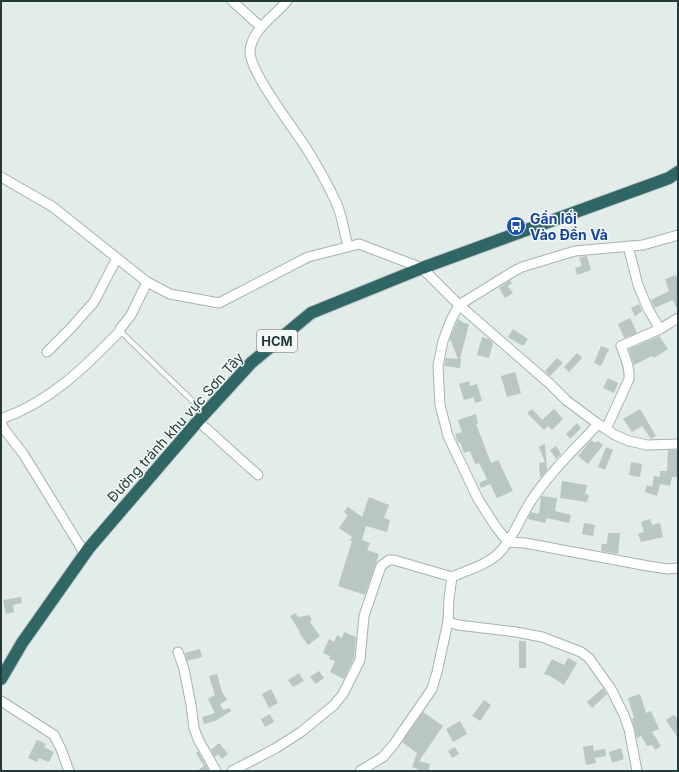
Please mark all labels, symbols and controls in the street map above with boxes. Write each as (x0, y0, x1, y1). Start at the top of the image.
place label: Gần lối Vào Đền Và (530, 210, 608, 243)
bus stop icon: Gần lối Vào Đền Và (505, 215, 527, 237)
road number: HCM (257, 330, 297, 352)
street label: Đường tránh khu vực Sơn Tây (103, 349, 247, 505)

